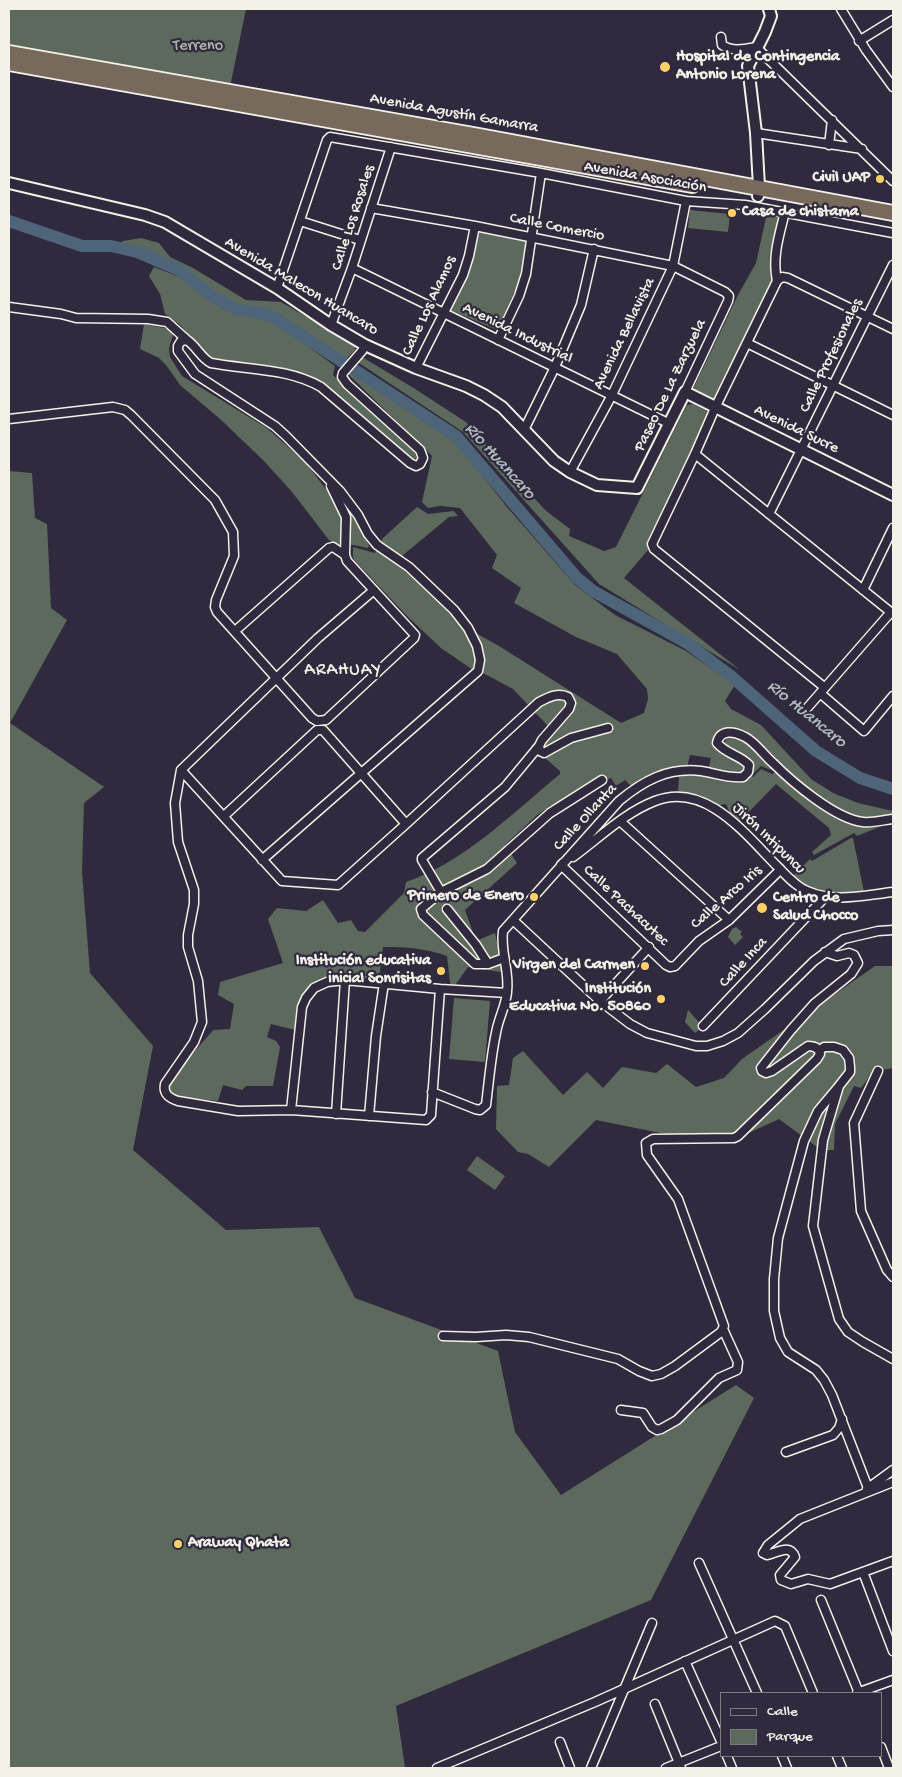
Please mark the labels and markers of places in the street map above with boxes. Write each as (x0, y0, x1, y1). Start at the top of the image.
place label: Hospital de Contingencia Antonio Lorena (676, 48, 840, 86)
marker: Hospital de Contingencia Antonio Lorena (658, 60, 672, 74)
place label: Civil UAP (813, 169, 870, 189)
marker: Civil UAP (874, 173, 886, 185)
place label: Casa de chistama (742, 203, 859, 223)
marker: Casa de chistama (726, 207, 738, 219)
place label: Primero de Enero (407, 887, 524, 907)
place label: Centro de Salud Chocco (773, 889, 858, 927)
marker: Primero de Enero (528, 891, 540, 903)
marker: Centro de Salud Chocco (755, 901, 769, 915)
place label: Institución educativa inicial Sonrisitas (296, 952, 431, 990)
place label: Virgen del Carmen (513, 956, 635, 976)
marker: Virgen del Carmen (639, 960, 651, 972)
marker: Institución educativa inicial Sonrisitas (435, 965, 447, 977)
place label: Institución Educativa No. 50860 (509, 980, 651, 1018)
marker: Institución Educativa No. 50860 (655, 993, 667, 1005)
place label: Araway Qhata (188, 1534, 289, 1554)
marker: Araway Qhata (172, 1538, 184, 1550)

